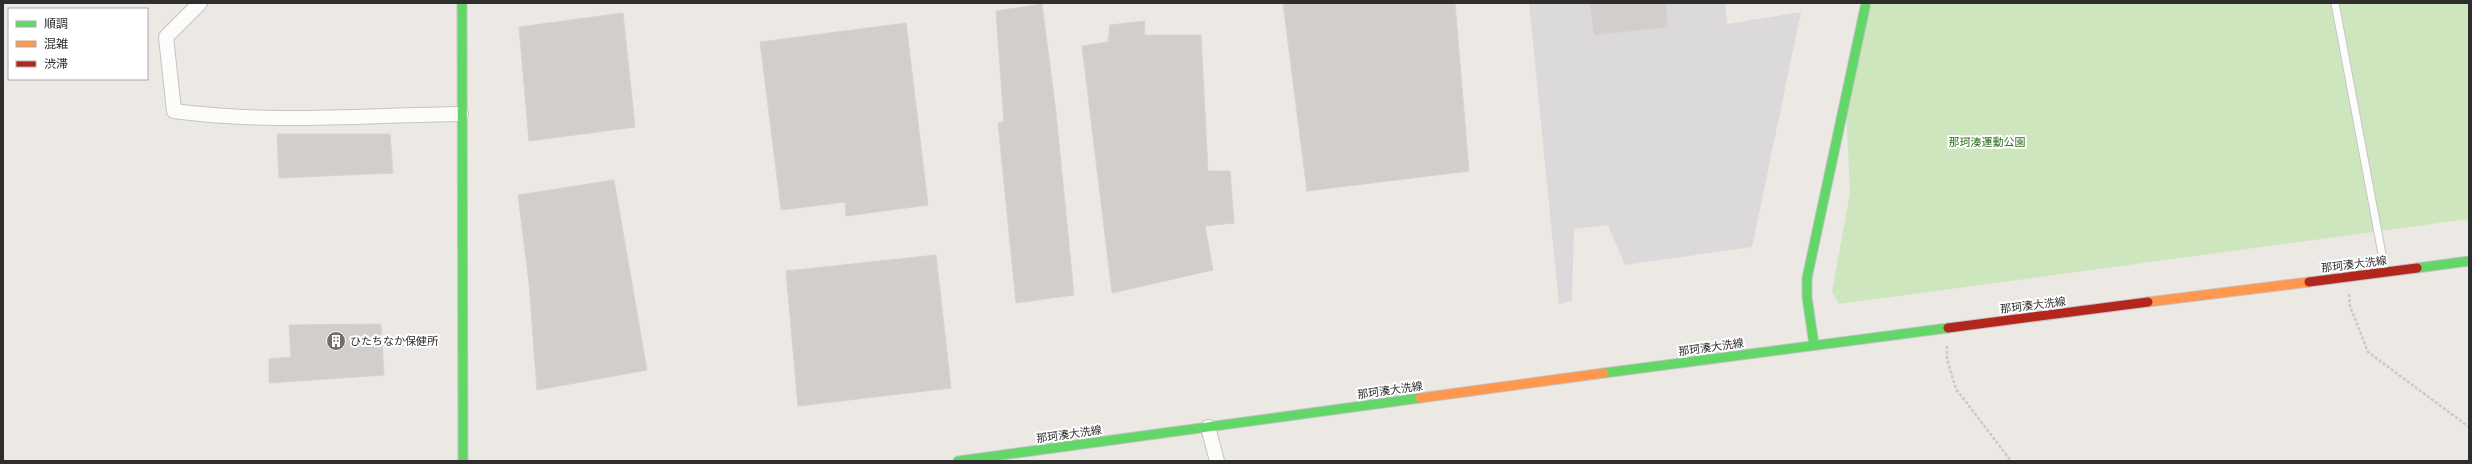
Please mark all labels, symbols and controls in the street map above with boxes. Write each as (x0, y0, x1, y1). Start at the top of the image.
legend (8, 8, 148, 80)
text: 順調 (44, 16, 68, 32)
text: 混雑 (44, 36, 68, 52)
text: 渋滞 (44, 56, 68, 72)
park label: 那珂湊運動公園 (1949, 135, 2026, 149)
street label: 那珂湊大洗線 (2320, 253, 2388, 275)
street label: 那珂湊大洗線 (1999, 294, 2067, 316)
building icon: ひたちなか保健所 (325, 330, 347, 352)
place label: ひたちなか保健所 (350, 334, 439, 348)
street label: 那珂湊大洗線 (1677, 335, 1745, 359)
street label: 那珂湊大洗線 (1356, 378, 1424, 402)
street label: 那珂湊大洗線 (1035, 422, 1103, 446)

